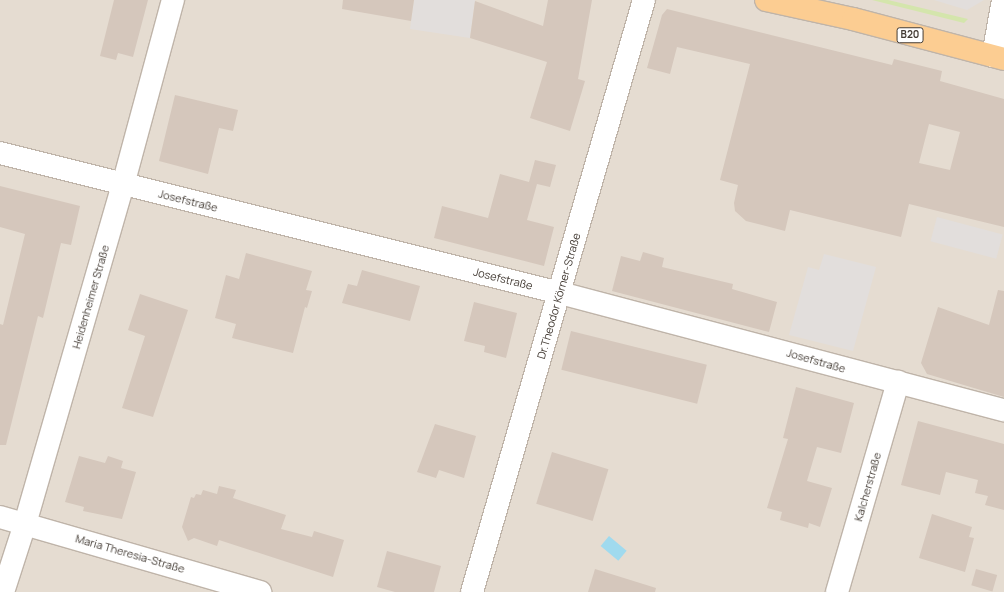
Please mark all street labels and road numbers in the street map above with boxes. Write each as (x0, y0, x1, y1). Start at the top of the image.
road number: B20 (896, 27, 924, 43)
street label: Josefstraße (157, 187, 219, 215)
street label: Dr.Theodor Körner-Straße (535, 231, 583, 361)
street label: Heidenheimer Straße (70, 244, 112, 350)
street label: Josefstraße (472, 265, 534, 293)
street label: Josefstraße (785, 346, 847, 376)
street label: Kalcherstraße (852, 451, 884, 523)
street label: Maria Theresia-Straße (74, 532, 186, 576)

